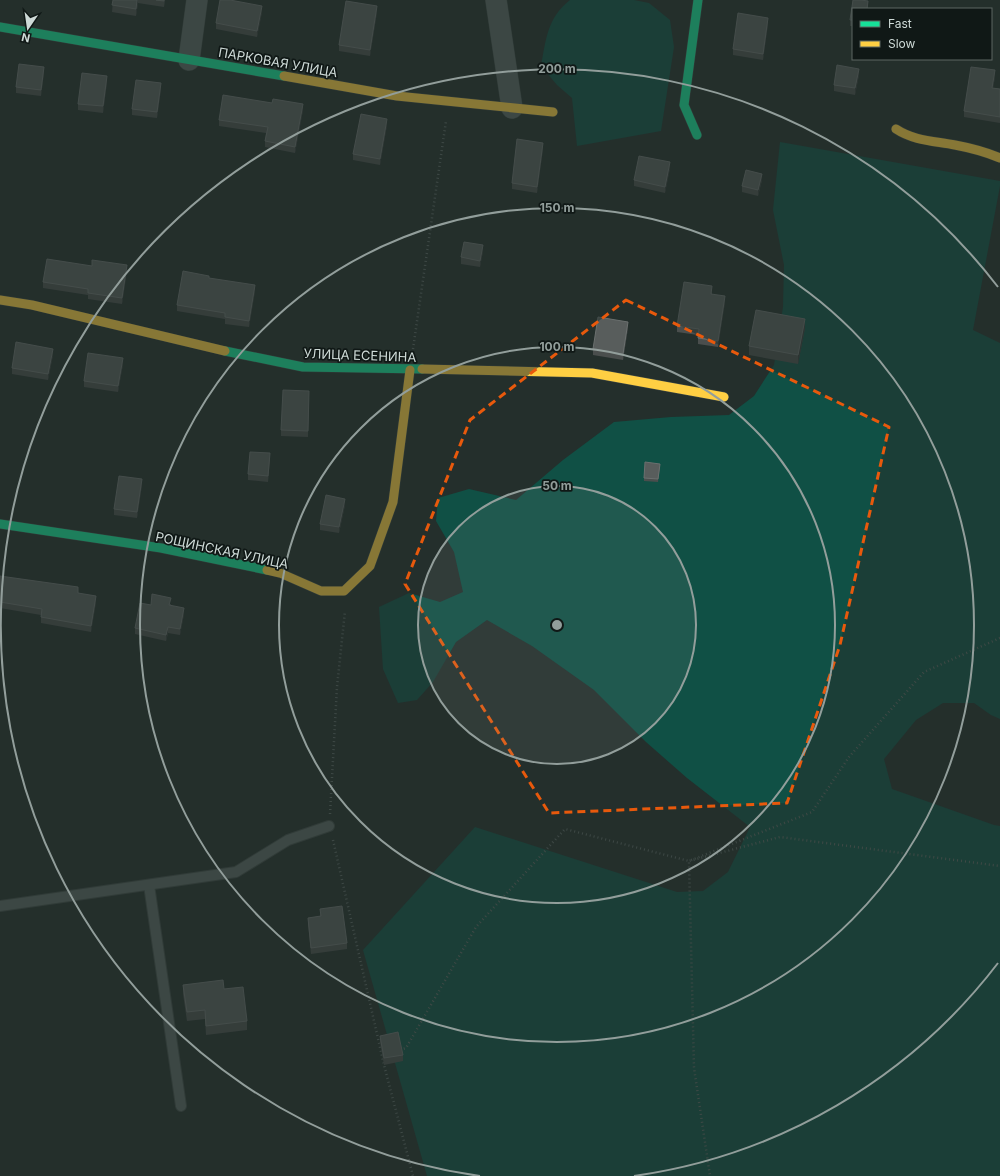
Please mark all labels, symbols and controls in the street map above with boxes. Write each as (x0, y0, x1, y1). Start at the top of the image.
north arrow (8, 8, 48, 48)
legend (852, 8, 992, 60)
text: Fast (888, 16, 912, 31)
text: N (20, 30, 31, 46)
text: Slow (888, 36, 916, 51)
street label: ПАРКОВАЯ УЛИЦА (217, 44, 339, 80)
text: 200 m (538, 61, 576, 76)
text: 150 m (540, 200, 574, 215)
text: 100 m (539, 339, 575, 354)
street label: УЛИЦА ЕСЕНИНА (303, 345, 417, 365)
text: 50 m (542, 478, 572, 493)
street label: РОЩИНСКАЯ УЛИЦА (154, 528, 290, 572)
centre of rings (550, 618, 564, 632)

